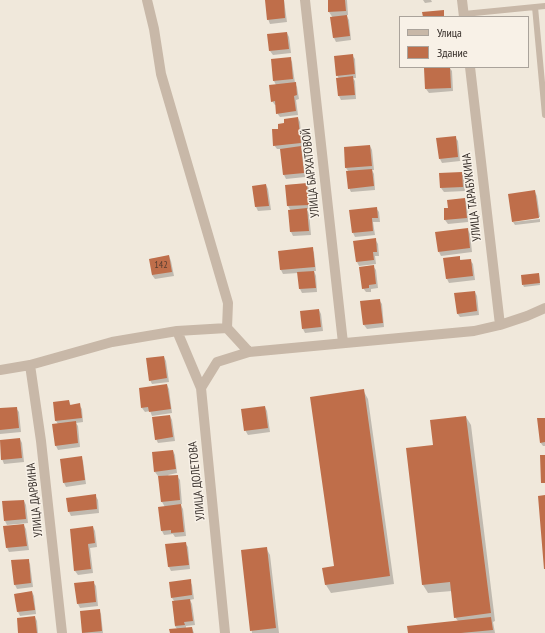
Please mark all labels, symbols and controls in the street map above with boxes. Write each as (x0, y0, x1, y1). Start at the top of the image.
legend (399, 16, 529, 68)
text: Улица (437, 25, 462, 40)
text: Здание (437, 45, 468, 60)
street label: УЛИЦА БАРХАТОВОЙ (299, 128, 323, 218)
street label: УЛИЦА ТАРАБУКИНА (459, 152, 485, 242)
house number: 142 (154, 259, 168, 271)
street label: УЛИЦА ДОЛЕТОВА (186, 441, 208, 521)
street label: УЛИЦА ДАРВИНА (24, 462, 46, 538)

